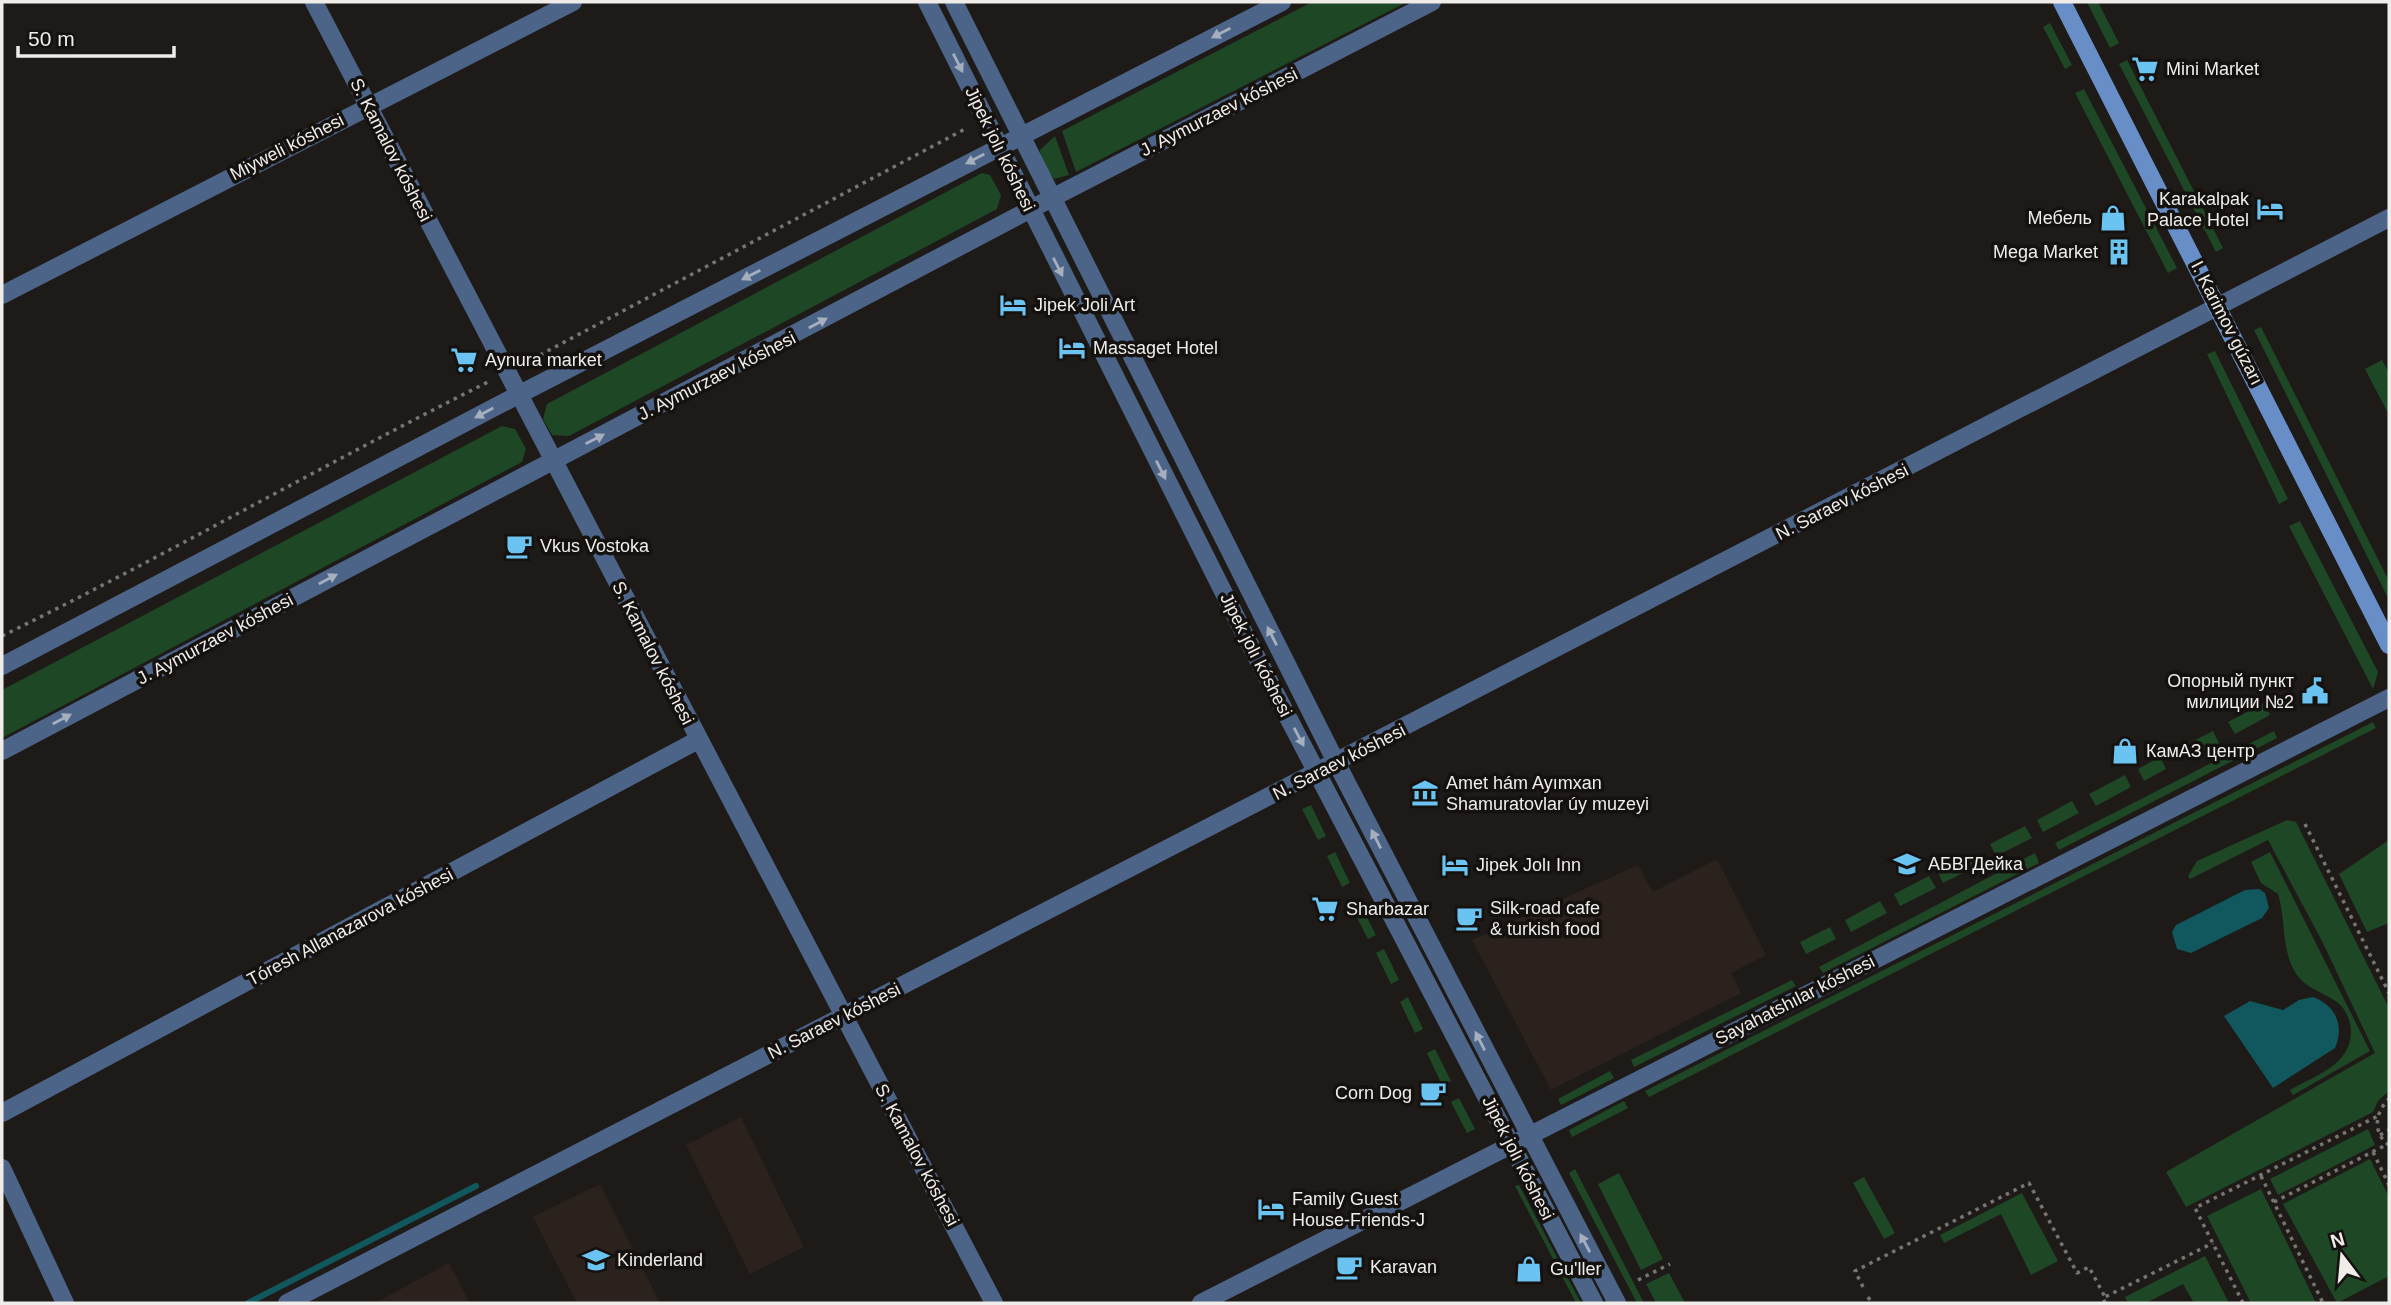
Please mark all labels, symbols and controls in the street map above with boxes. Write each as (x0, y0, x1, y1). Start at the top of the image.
scale bar (18, 14, 173, 58)
text: 50 m (28, 27, 75, 50)
one-way arrow (1211, 27, 1231, 38)
one-way arrow (952, 53, 964, 73)
supermarket icon: Mini Market (2130, 54, 2160, 84)
place label: Mini Market (2166, 59, 2259, 79)
street label: J. Aymurzaev kóshesi (1137, 64, 1301, 160)
street label: S. Kamalov kóshesi (346, 75, 436, 225)
street label: Jipek jolı kóshesi (961, 83, 1039, 215)
street label: Miyweli kóshesi (227, 110, 347, 184)
one-way arrow (965, 153, 985, 164)
place label: Karakalpak Palace Hotel (2147, 189, 2250, 230)
hotel icon: Karakalpak Palace Hotel (2255, 194, 2285, 224)
shop icon: Мебель (2098, 203, 2128, 233)
place label: Мебель (2028, 208, 2092, 228)
building icon: Mega Market (2104, 237, 2134, 267)
place label: Mega Market (1993, 242, 2098, 262)
one-way arrow (1053, 257, 1064, 277)
street label: I. Karimov gúzarı (2187, 258, 2267, 388)
one-way arrow (741, 269, 761, 280)
hotel icon: Jipek Joli Art (998, 290, 1028, 320)
place label: Jipek Joli Art (1034, 295, 1135, 315)
one-way arrow (809, 317, 828, 329)
street label: J. Aymurzaev kóshesi (635, 328, 799, 424)
hotel icon: Massaget Hotel (1057, 333, 1087, 363)
place label: Massaget Hotel (1093, 338, 1218, 358)
supermarket icon: Aynura market (449, 345, 479, 375)
place label: Aynura market (485, 350, 602, 370)
one-way arrow (474, 407, 494, 419)
one-way arrow (585, 433, 605, 444)
one-way arrow (1155, 460, 1167, 480)
street label: N. Saraev kóshesi (1772, 460, 1912, 544)
cafe icon: Vkus Vostoka (504, 531, 534, 561)
place label: Vkus Vostoka (540, 536, 650, 556)
one-way arrow (318, 573, 338, 585)
street label: S. Kamalov kóshesi (608, 578, 698, 728)
street label: J. Aymurzaev kóshesi (134, 589, 296, 689)
street label: Jipek jolı kóshesi (1216, 590, 1296, 720)
one-way arrow (1267, 626, 1278, 646)
place label: Опорный пункт милиции №2 (2167, 671, 2294, 712)
public building icon: Опорный пункт милиции №2 (2300, 676, 2330, 706)
one-way arrow (52, 714, 72, 725)
street label: N. Saraev kóshesi (1269, 720, 1409, 804)
one-way arrow (1293, 727, 1304, 747)
shop icon: КамАЗ центр (2110, 736, 2140, 766)
place label: КамАЗ центр (2146, 741, 2255, 761)
place label: Amet hám Ayımxan Shamuratovlar úy muzeyi (1446, 773, 1649, 814)
museum icon: Amet hám Ayımxan Shamuratovlar úy muzeyi (1410, 778, 1440, 808)
one-way arrow (1370, 829, 1381, 849)
school or university icon: АБВГДейка (1892, 849, 1922, 879)
hotel icon: Jipek Jolı Inn (1440, 850, 1470, 880)
place label: АБВГДейка (1928, 854, 2024, 874)
place label: Jipek Jolı Inn (1476, 855, 1581, 875)
street label: Tóresh Allanazarova kóshesi (244, 864, 456, 990)
supermarket icon: Sharbazar (1310, 894, 1340, 924)
place label: Silk-road cafe & turkish food (1490, 898, 1600, 939)
place label: Sharbazar (1346, 899, 1429, 919)
cafe icon: Silk-road cafe & turkish food (1454, 903, 1484, 933)
street label: Sayahatshılar kóshesi (1712, 951, 1878, 1049)
street label: N. Saraev kóshesi (764, 979, 904, 1063)
one-way arrow (1475, 1031, 1486, 1051)
cafe icon: Corn Dog (1418, 1078, 1448, 1108)
street label: S. Kamalov kóshesi (871, 1081, 963, 1229)
place label: Corn Dog (1335, 1083, 1412, 1103)
street label: Jipek jolı kóshesi (1478, 1093, 1558, 1223)
place label: Family Guest House-Friends-J (1292, 1189, 1425, 1230)
hotel icon: Family Guest House-Friends-J (1256, 1194, 1286, 1224)
north arrow (2307, 1221, 2377, 1291)
text: N (2328, 1228, 2347, 1252)
one-way arrow (1580, 1233, 1591, 1253)
school or university icon: Kinderland (581, 1245, 611, 1275)
place label: Kinderland (617, 1250, 703, 1270)
cafe icon: Karavan (1334, 1252, 1364, 1282)
shop icon: Gu'ller (1514, 1254, 1544, 1284)
place label: Karavan (1370, 1257, 1437, 1277)
place label: Gu'ller (1550, 1259, 1601, 1279)

